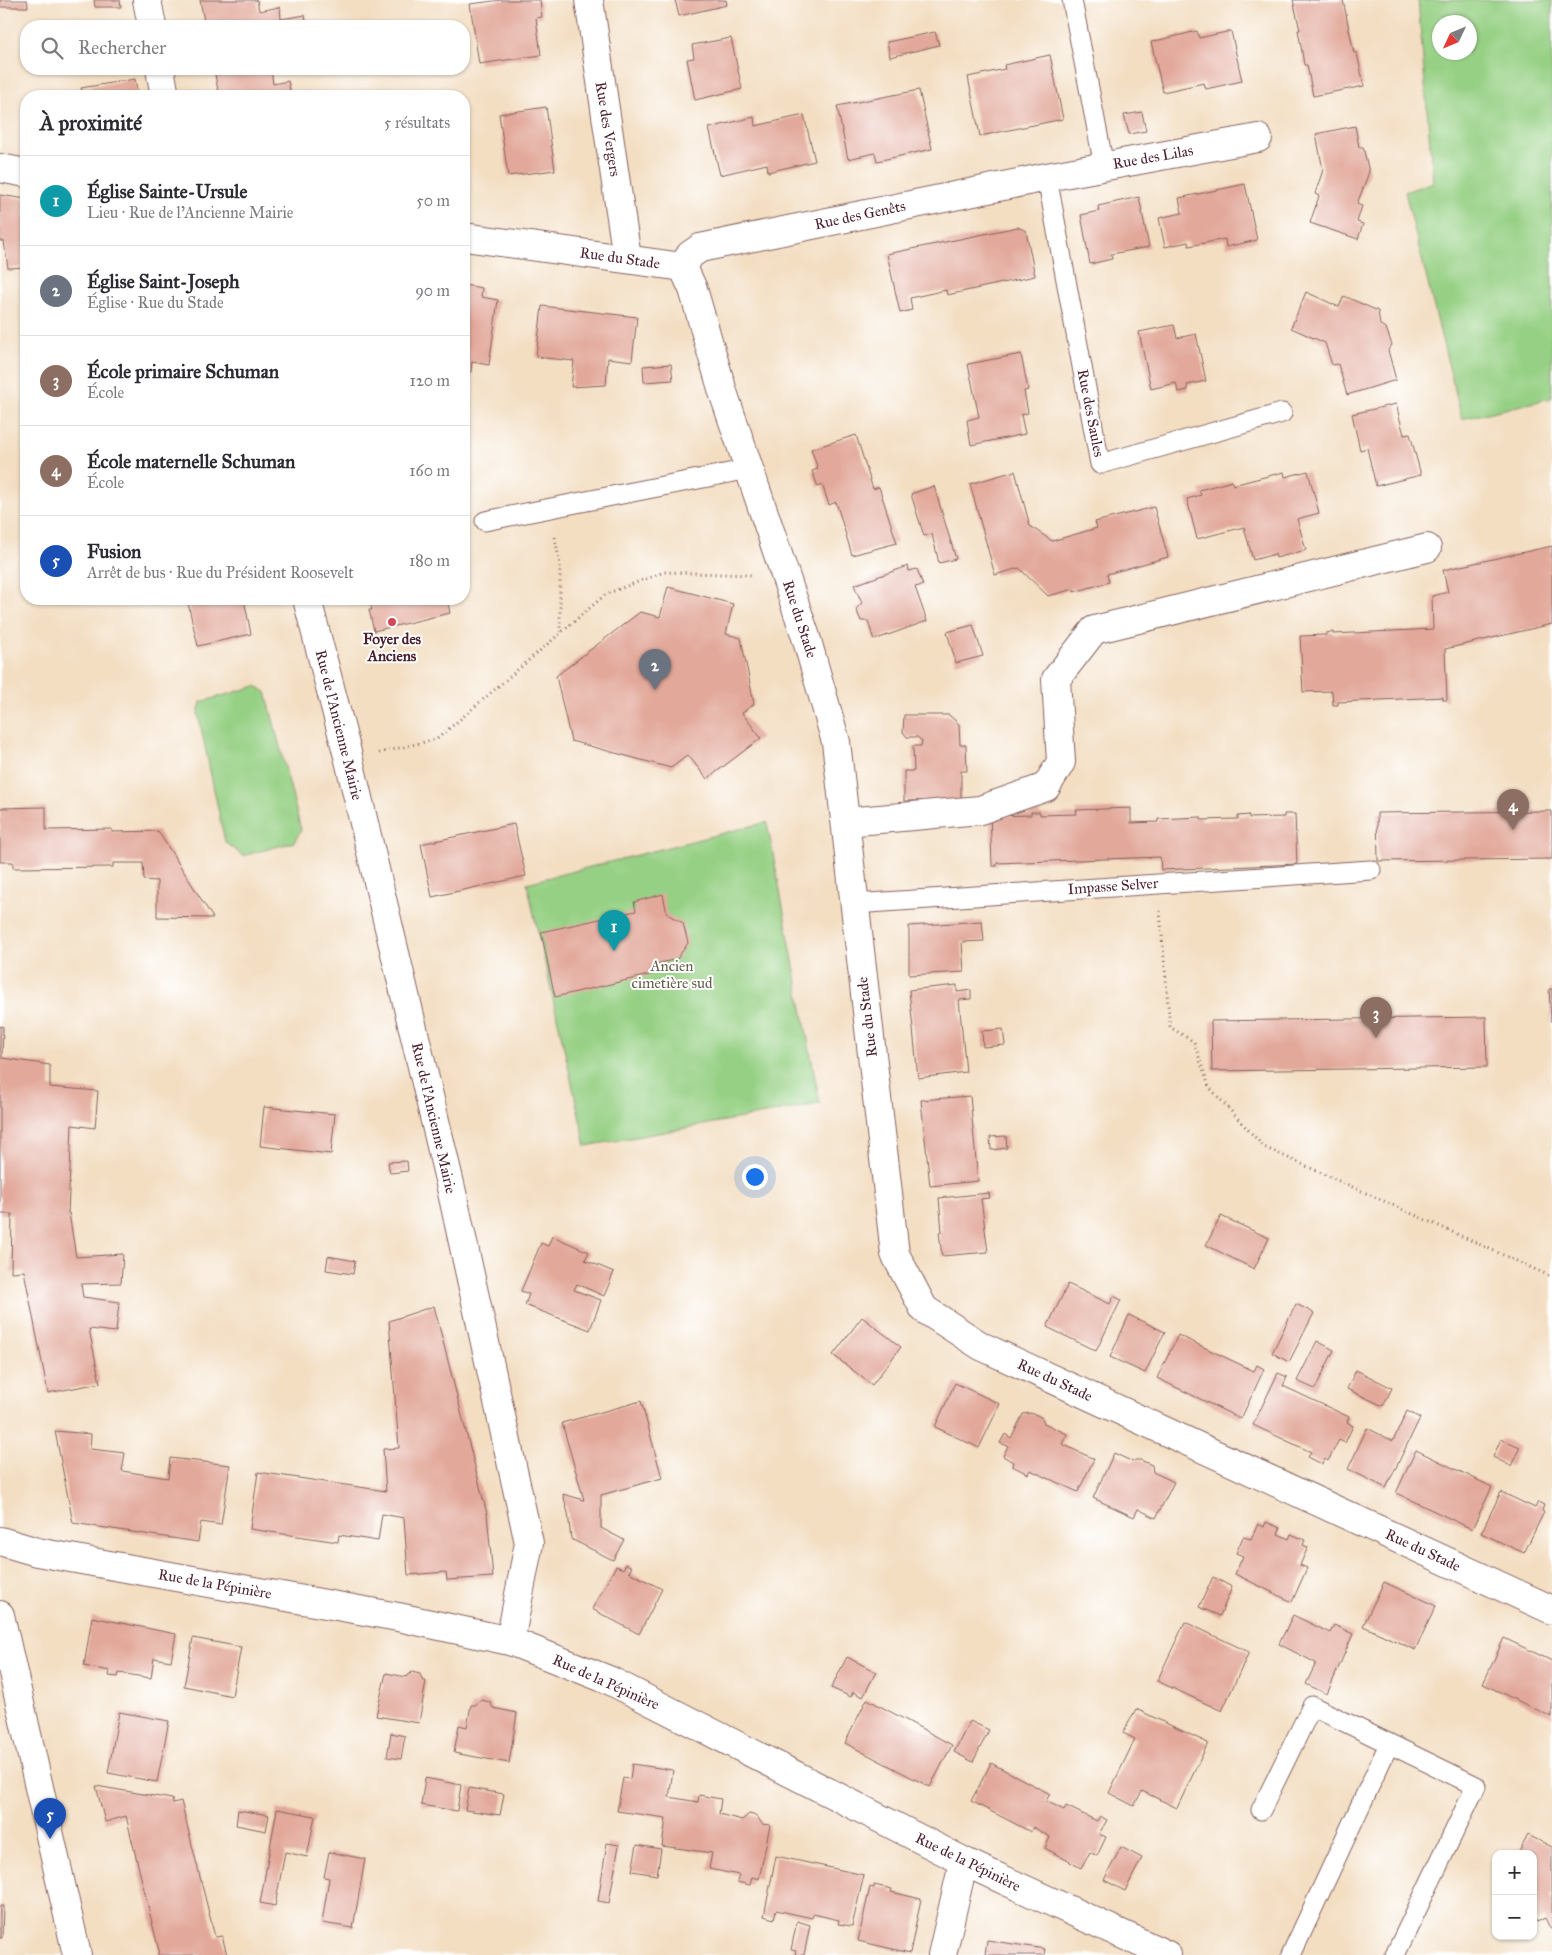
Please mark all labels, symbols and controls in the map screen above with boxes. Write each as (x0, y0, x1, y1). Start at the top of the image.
north arrow (1432, 15, 1477, 60)
search box (20, 20, 470, 75)
icon: search (38, 34, 66, 62)
text: Rechercher (78, 36, 166, 59)
street label: Rue des Vergers (592, 80, 624, 178)
text: À proximité (40, 110, 142, 136)
text: 5 résultats (384, 113, 450, 132)
street label: Rue des Lilas (1111, 141, 1195, 173)
text: Église Sainte-Ursule (87, 180, 247, 203)
text: 1 (53, 191, 59, 210)
text: 50 m (416, 191, 450, 210)
street label: Rue des Genêts (813, 197, 907, 233)
text: Lieu · Rue de l'Ancienne Mairie (87, 203, 293, 222)
street label: Rue du Stade (579, 243, 661, 273)
text: Église Saint-Joseph (87, 270, 239, 293)
text: 2 (52, 281, 60, 300)
text: 90 m (415, 281, 450, 300)
text: Église · Rue du Stade (87, 293, 224, 312)
text: École primaire Schuman (87, 360, 279, 383)
street label: Rue des Saules (1074, 368, 1108, 458)
text: 3 (53, 371, 59, 390)
text: 120 m (410, 371, 450, 390)
text: École (87, 383, 124, 402)
text: École maternelle Schuman (87, 450, 295, 473)
text: 4 (52, 461, 60, 480)
text: 160 m (409, 461, 450, 480)
text: École (87, 473, 124, 492)
text: Fusion (87, 540, 141, 563)
text: 5 (52, 551, 60, 570)
text: 180 m (409, 551, 450, 570)
text: Arrêt de bus · Rue du Président Roosevelt (87, 563, 354, 582)
street label: Rue du Stade (779, 578, 821, 660)
marker: Foyer des Anciens (386, 616, 398, 628)
place label: Foyer des Anciens (363, 630, 422, 665)
street label: Rue de l'Ancienne Mairie (312, 648, 366, 802)
pin: 2 (639, 649, 671, 690)
pin: 4 (1497, 789, 1529, 830)
street label: Impasse Selver (1067, 874, 1159, 898)
pin: 1 (598, 910, 630, 951)
park label: Ancien cimetière sud (632, 957, 713, 992)
street label: Rue du Stade (853, 976, 881, 1058)
pin: 3 (1360, 997, 1392, 1038)
street label: Rue de l'Ancienne Mairie (408, 1041, 460, 1195)
your location (742, 1164, 768, 1190)
street label: Rue du Stade (1015, 1355, 1095, 1405)
street label: Rue du Stade (1383, 1525, 1463, 1575)
street label: Rue de la Pépinière (157, 1565, 273, 1603)
street label: Rue de la Pépinière (550, 1650, 662, 1714)
pin: 5 (34, 1798, 66, 1839)
street label: Rue de la Pépinière (912, 1829, 1024, 1895)
map controls (1492, 1850, 1537, 1940)
button: + (1492, 1850, 1537, 1895)
button: − (1492, 1895, 1537, 1940)

